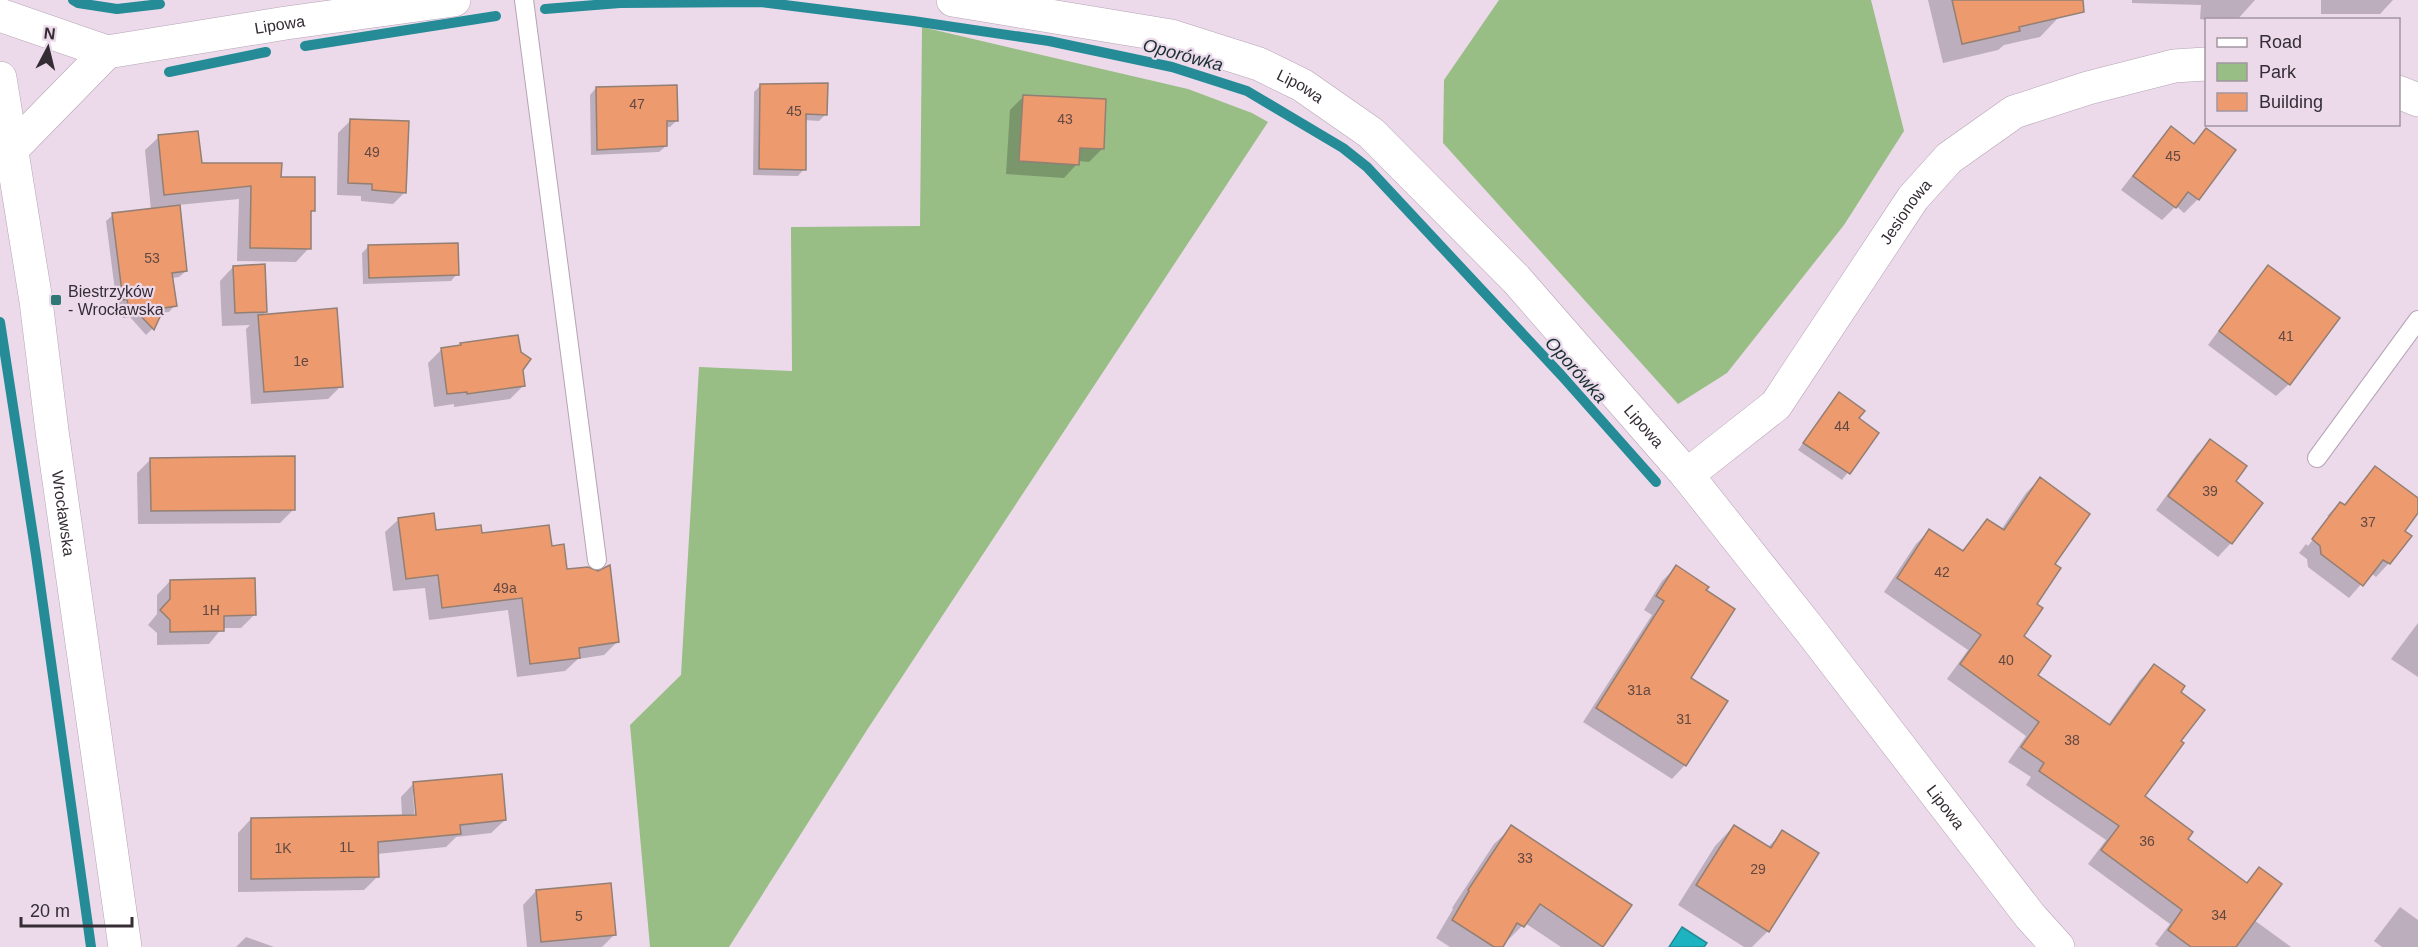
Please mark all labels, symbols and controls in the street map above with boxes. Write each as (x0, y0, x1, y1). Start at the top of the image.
street label: Lipowa (253, 13, 306, 37)
north arrow (18, 18, 78, 78)
legend (2205, 18, 2400, 126)
text: N (43, 24, 57, 43)
text: Road (2259, 32, 2302, 52)
water label: Oporówka (1141, 35, 1225, 75)
text: Park (2259, 62, 2297, 82)
street label: Lipowa (1274, 66, 1327, 106)
text: Building (2259, 92, 2323, 112)
house number: 47 (629, 96, 645, 112)
house number: 45 (786, 103, 802, 119)
house number: 43 (1057, 111, 1073, 127)
house number: 49 (364, 144, 380, 160)
house number: 45 (2165, 148, 2181, 164)
street label: Jesionowa (1877, 176, 1935, 247)
house number: 53 (144, 250, 160, 266)
place label: Biestrzyków - Wrocławska (68, 283, 164, 318)
marker: Biestrzyków - Wrocławska (49, 293, 63, 307)
house number: 41 (2278, 328, 2294, 344)
water label: Oporówka (1541, 333, 1611, 407)
house number: 1e (293, 353, 309, 369)
street label: Lipowa (1621, 402, 1667, 451)
house number: 44 (1834, 418, 1850, 434)
street label: Wrocławska (49, 470, 78, 557)
house number: 39 (2202, 483, 2218, 499)
house number: 37 (2360, 514, 2376, 530)
house number: 42 (1934, 564, 1950, 580)
house number: 49a (493, 580, 517, 596)
house number: 1H (202, 602, 220, 618)
house number: 40 (1998, 652, 2014, 668)
house number: 31a (1627, 682, 1651, 698)
house number: 31 (1676, 711, 1692, 727)
house number: 38 (2064, 732, 2080, 748)
street label: Lipowa (1923, 782, 1968, 832)
house number: 36 (2139, 833, 2155, 849)
house number: 1L (339, 839, 355, 855)
house number: 1K (274, 840, 292, 856)
house number: 33 (1517, 850, 1533, 866)
house number: 29 (1750, 861, 1766, 877)
scale bar (21, 890, 132, 928)
text: 20 m (30, 901, 70, 921)
house number: 34 (2211, 907, 2227, 923)
house number: 5 (575, 908, 583, 924)

